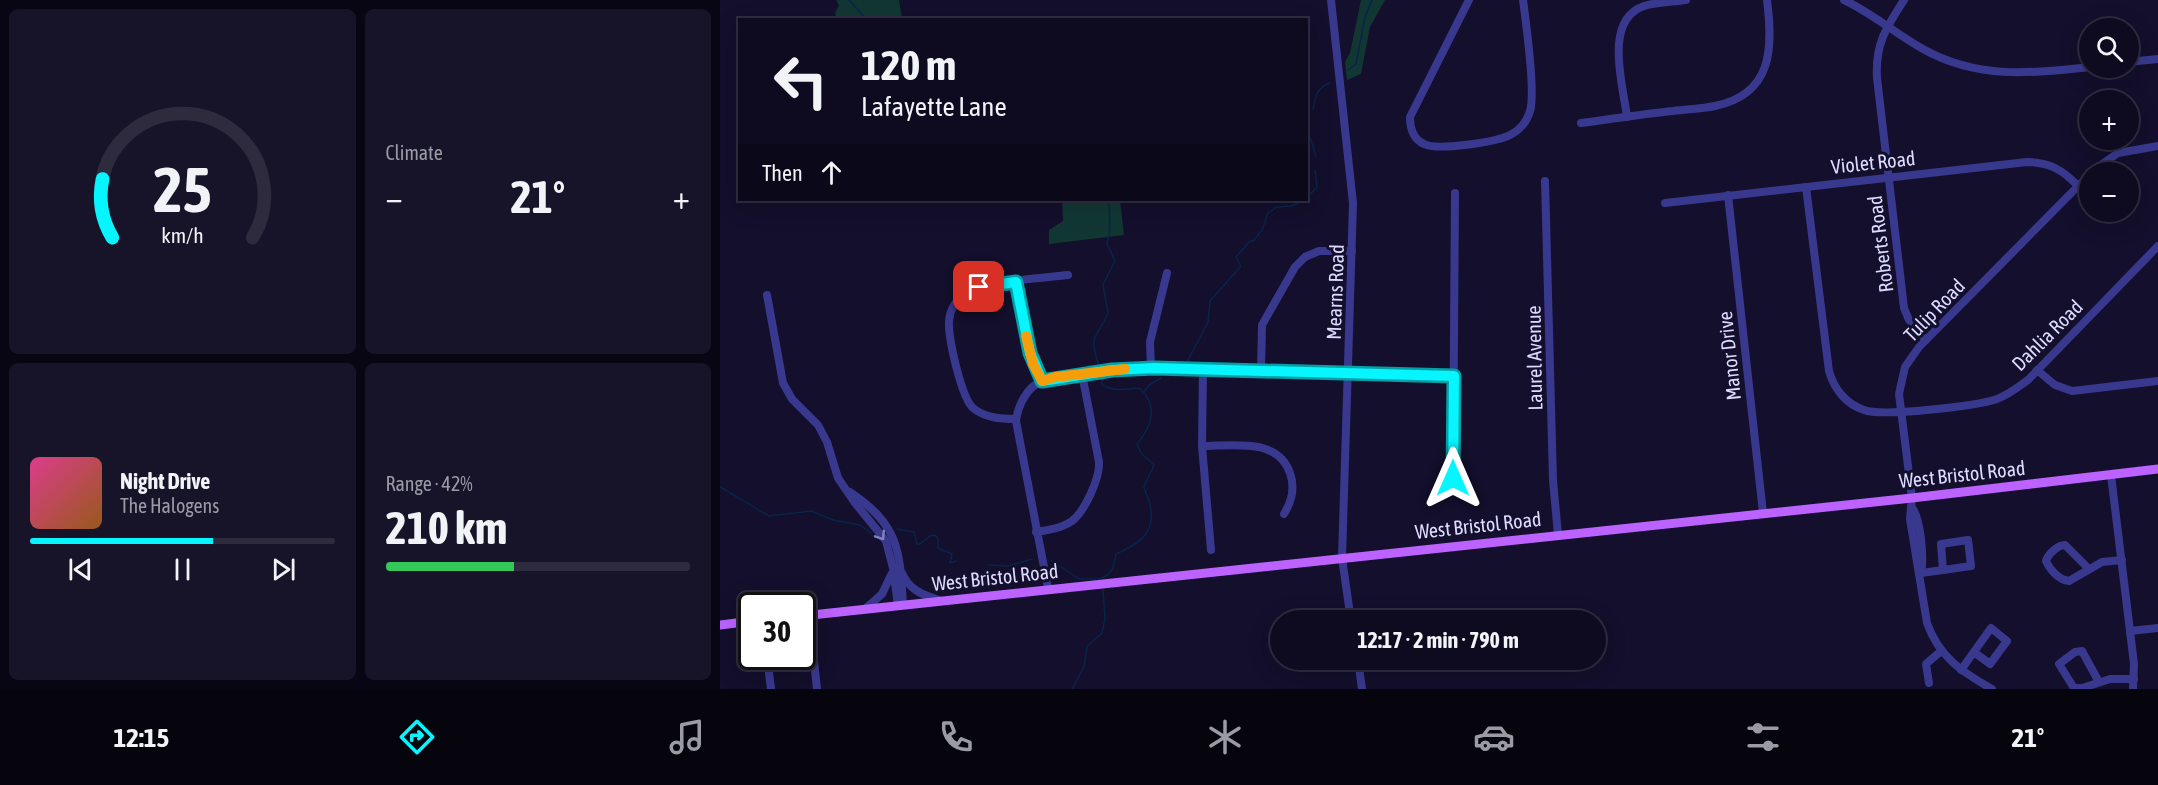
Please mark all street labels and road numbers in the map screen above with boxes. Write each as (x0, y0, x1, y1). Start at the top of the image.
street label: Violet Road (1830, 146, 1916, 178)
street label: Roberts Road (1863, 194, 1897, 294)
street label: Mearns Road (1322, 244, 1348, 340)
street label: Tulip Road (1899, 274, 1969, 346)
street label: Dahlia Road (2007, 295, 2087, 375)
street label: Laurel Avenue (1522, 305, 1546, 411)
street label: Manor Drive (1713, 310, 1745, 402)
street label: West Bristol Road (1898, 456, 2026, 492)
street label: West Bristol Road (1414, 507, 1542, 543)
street label: West Bristol Road (931, 559, 1059, 595)

